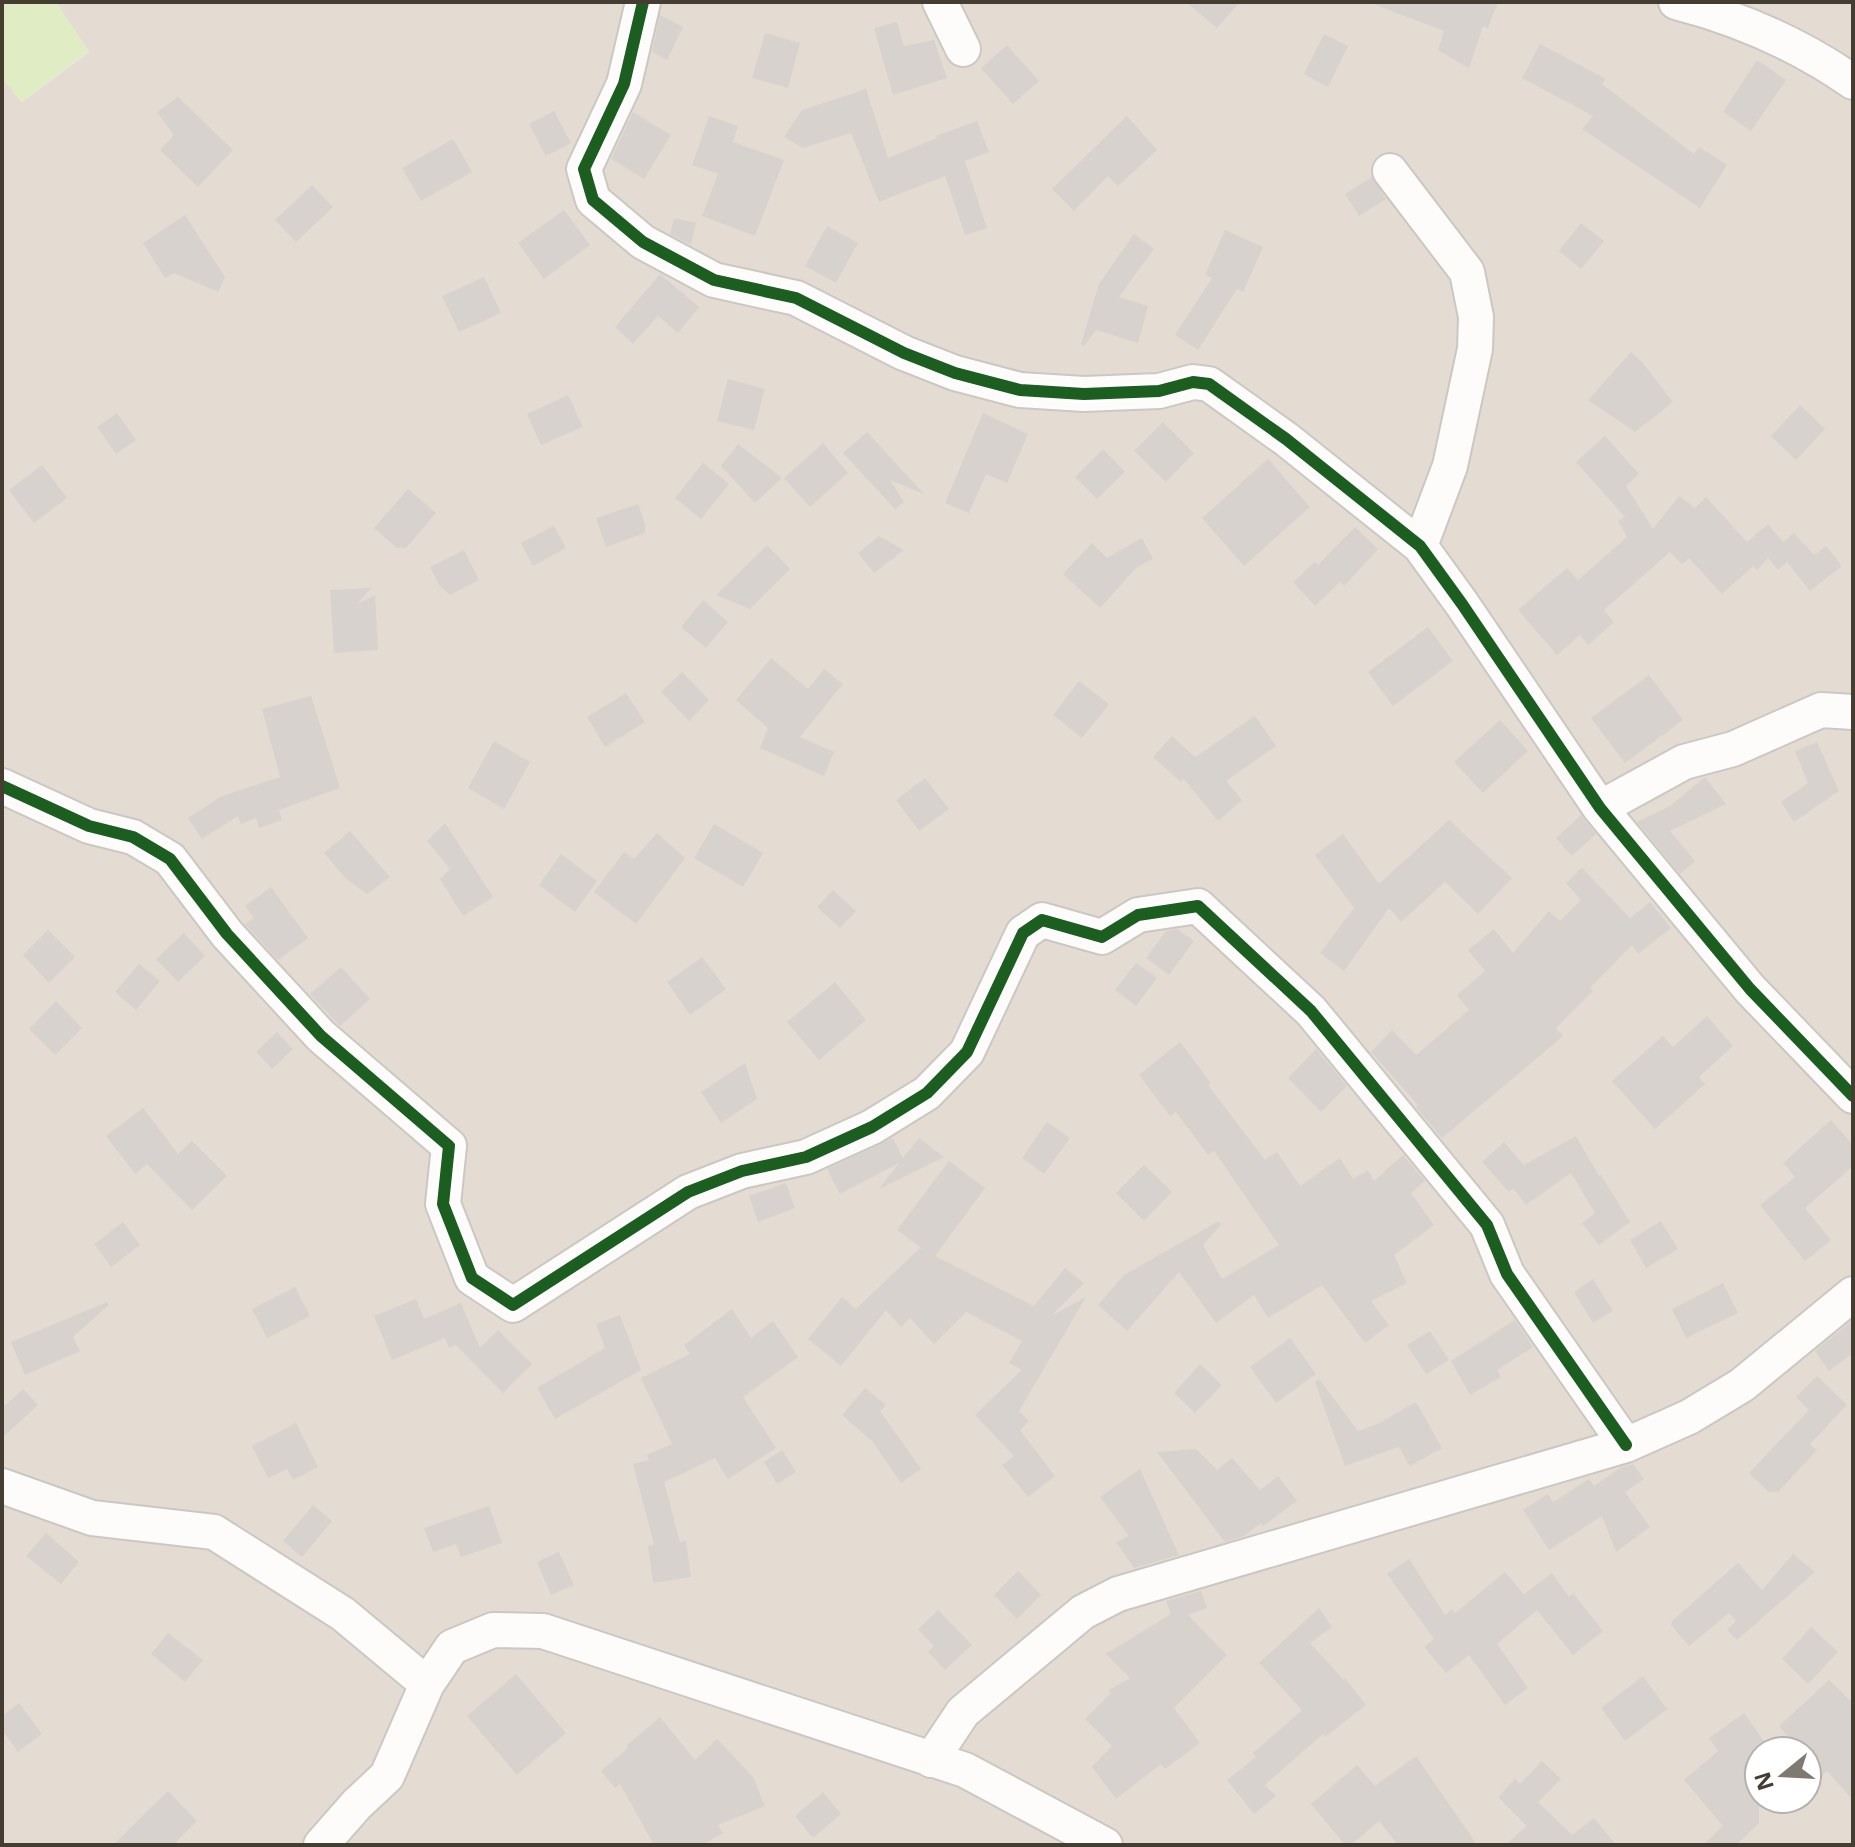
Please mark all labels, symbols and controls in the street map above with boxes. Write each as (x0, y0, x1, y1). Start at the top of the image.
north arrow (1743, 1735, 1823, 1815)
text: N (1746, 1768, 1780, 1795)

